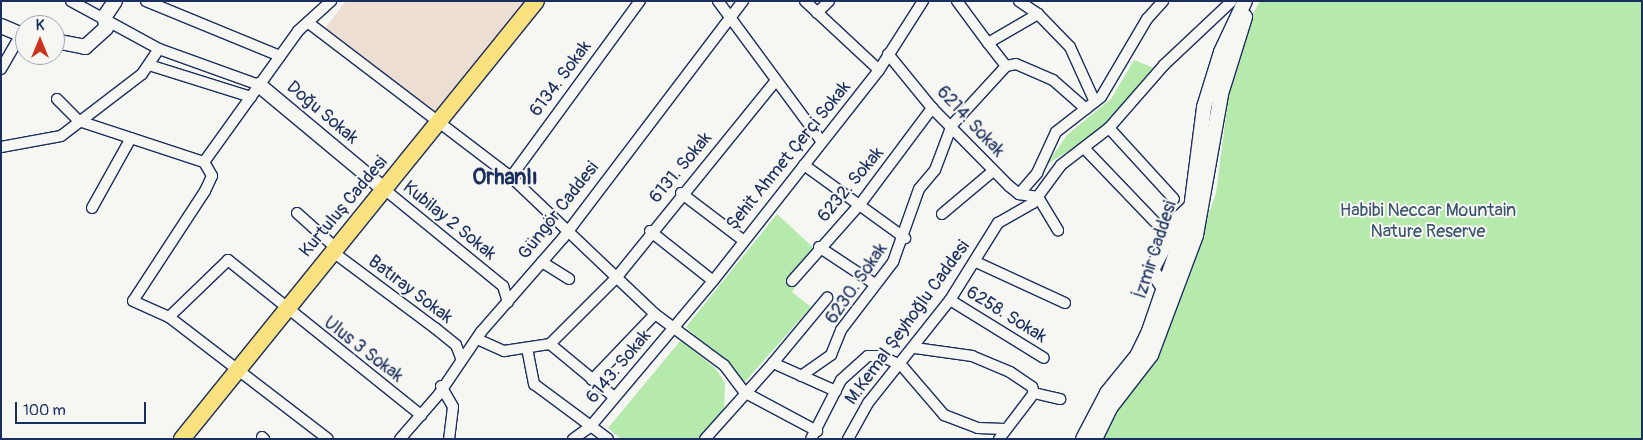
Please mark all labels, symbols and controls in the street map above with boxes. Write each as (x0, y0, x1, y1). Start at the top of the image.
north arrow (15, 15, 65, 65)
text: K (36, 17, 44, 34)
street label: 6134. Sokak (525, 37, 597, 121)
street label: Doğu Sokak (282, 77, 362, 149)
street label: Şehit Ahmet Çerçi Sokak (722, 77, 856, 235)
street label: 6214. Sokak (932, 82, 1008, 162)
street label: 6131. Sokak (645, 128, 717, 208)
street label: 6232. Sokak (813, 143, 889, 227)
street label: Kurtuluş Caddesi (295, 152, 393, 262)
street label: Güngör Caddesi (514, 158, 604, 264)
district label: Orhanlı (472, 165, 538, 191)
street label: Kubilay 2 Sokak (398, 177, 500, 265)
street label: İzmir Caddesi (1130, 198, 1182, 302)
park label: Habibi Neccar Mountain Nature Reserve (1340, 201, 1516, 243)
street label: M.Kemal Şeyhoğlu Caddesi (841, 237, 975, 409)
street label: 6230. Sokak (821, 239, 893, 329)
street label: Batıray Sokak (364, 251, 456, 329)
street label: 6258. Sokak (962, 282, 1050, 348)
street label: Ulus 3 Sokak (319, 312, 407, 388)
street label: 6143. Sokak (582, 326, 656, 408)
scale bar (18, 392, 149, 424)
text: 100 m (23, 401, 66, 420)

